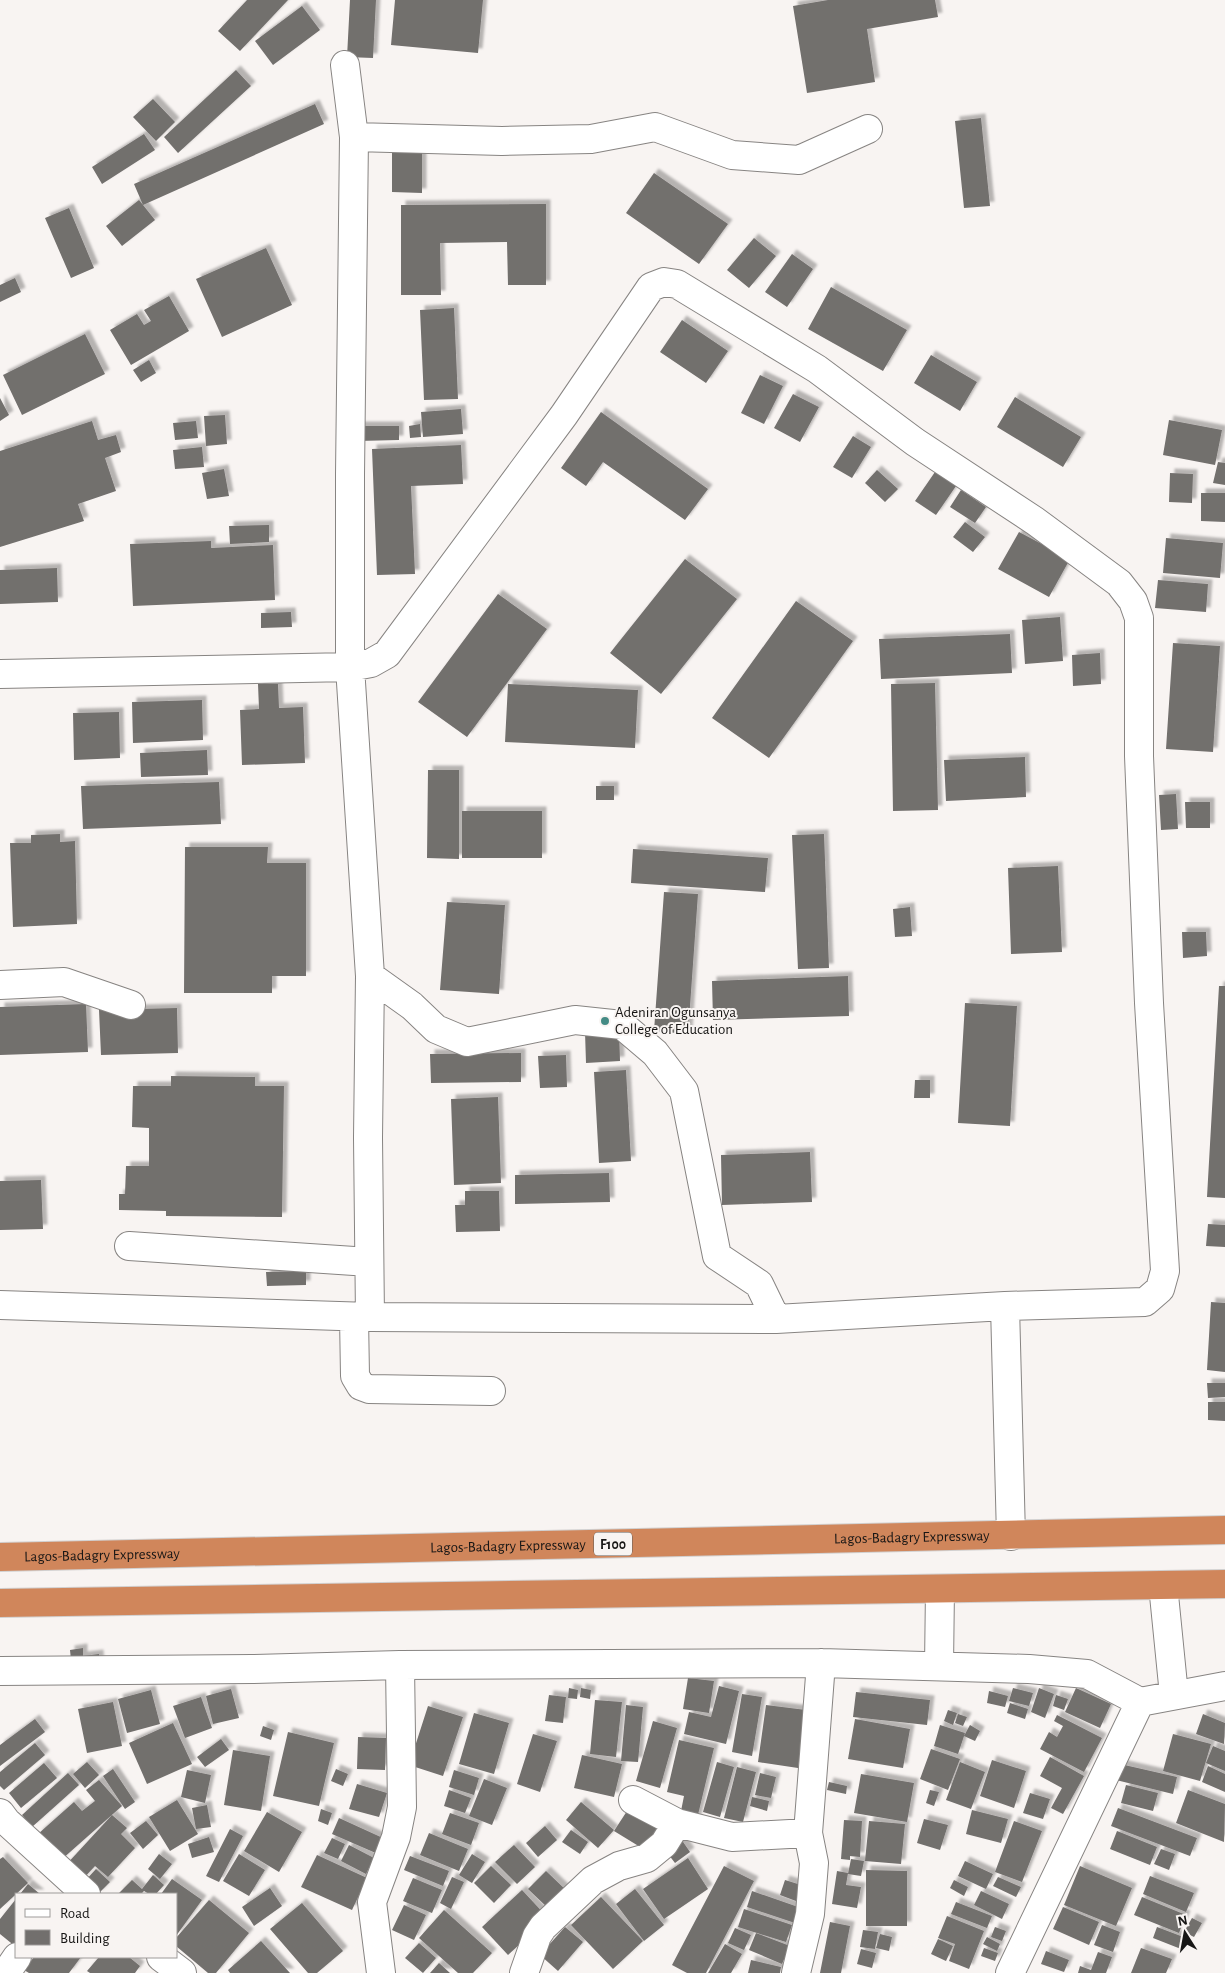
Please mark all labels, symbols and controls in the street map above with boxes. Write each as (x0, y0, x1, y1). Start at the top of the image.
place label: Adeniran Ogunsanya College of Education (615, 1005, 736, 1037)
marker: Adeniran Ogunsanya College of Education (599, 1015, 611, 1027)
street label: Lagos-Badagry Expressway (834, 1528, 990, 1547)
road number: F100 (594, 1532, 632, 1556)
street label: Lagos-Badagry Expressway (430, 1537, 586, 1556)
street label: Lagos-Badagry Expressway (24, 1546, 181, 1564)
legend (15, 1893, 178, 1958)
text: Road (60, 1906, 90, 1921)
north arrow (1160, 1908, 1210, 1958)
text: N (1177, 1913, 1189, 1929)
text: Building (60, 1931, 110, 1946)

